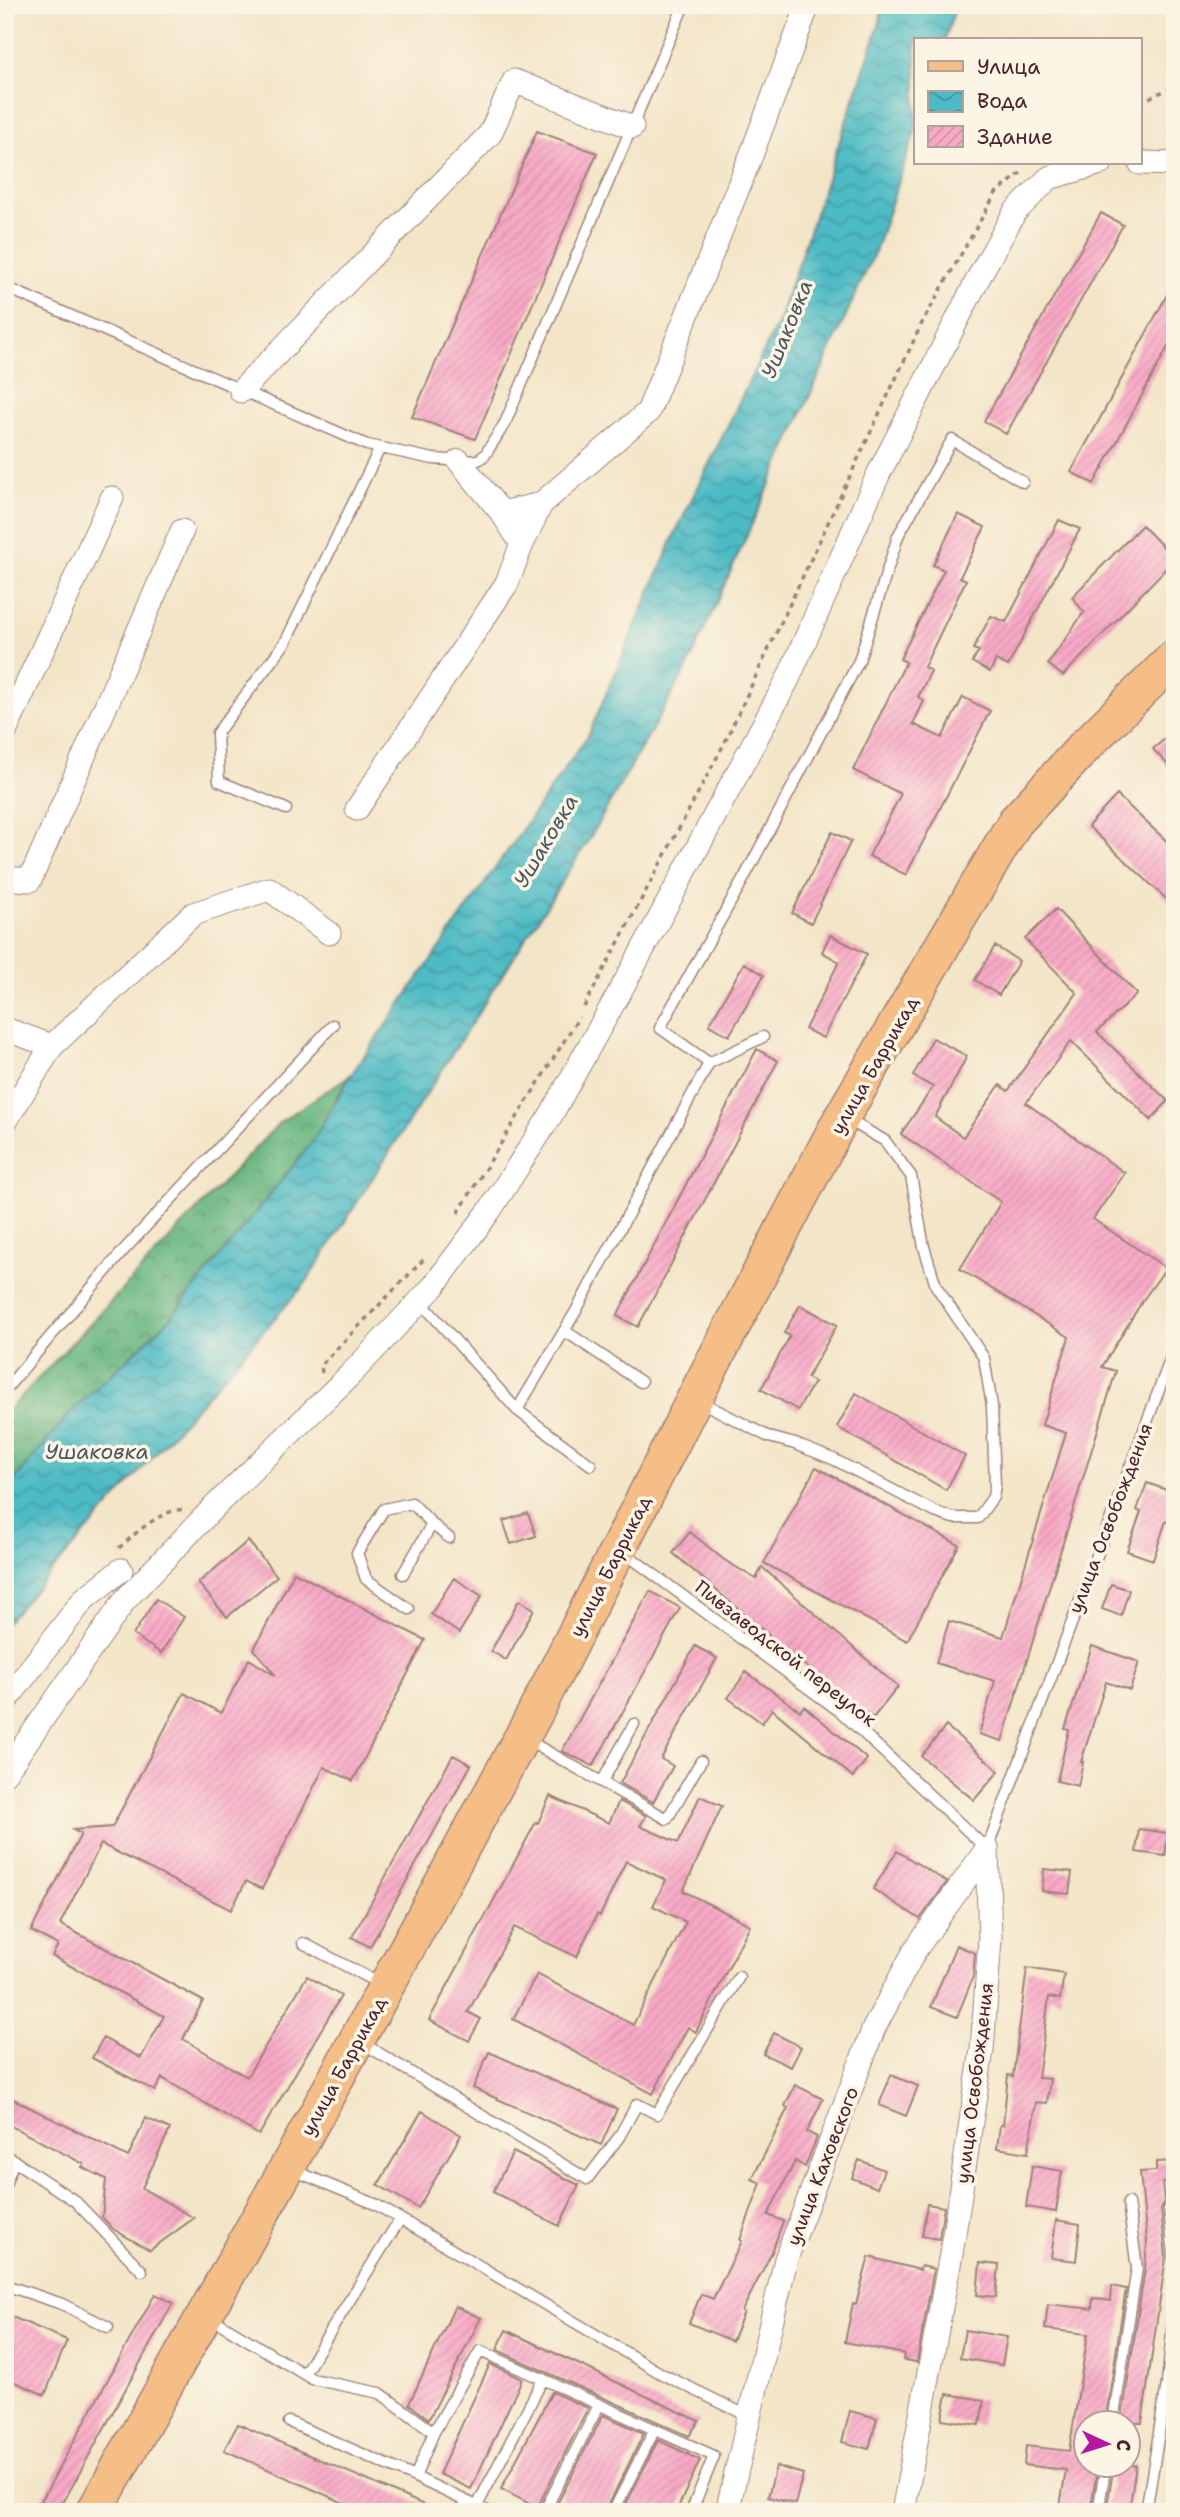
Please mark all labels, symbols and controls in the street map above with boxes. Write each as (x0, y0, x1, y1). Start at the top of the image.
legend (914, 38, 1142, 164)
text: Улица (977, 53, 1040, 81)
text: Вода (977, 87, 1027, 115)
text: Здание (977, 123, 1053, 151)
water label: Ушаковка (755, 276, 819, 382)
water label: Ушаковка (507, 789, 585, 893)
street label: улица Баррикад (825, 992, 924, 1139)
street label: улица Освобождения (1063, 1419, 1158, 1617)
water label: Ушаковка (45, 1438, 149, 1466)
street label: улица Баррикад (564, 1491, 657, 1641)
street label: Пивзаводской переулок (690, 1575, 882, 1732)
street label: улица Освобождения (950, 1981, 999, 2185)
street label: улица Баррикад (295, 1992, 392, 2140)
street label: улица Каховского (781, 2083, 864, 2249)
north arrow (1072, 2408, 1142, 2478)
text: С (1111, 2438, 1136, 2452)

